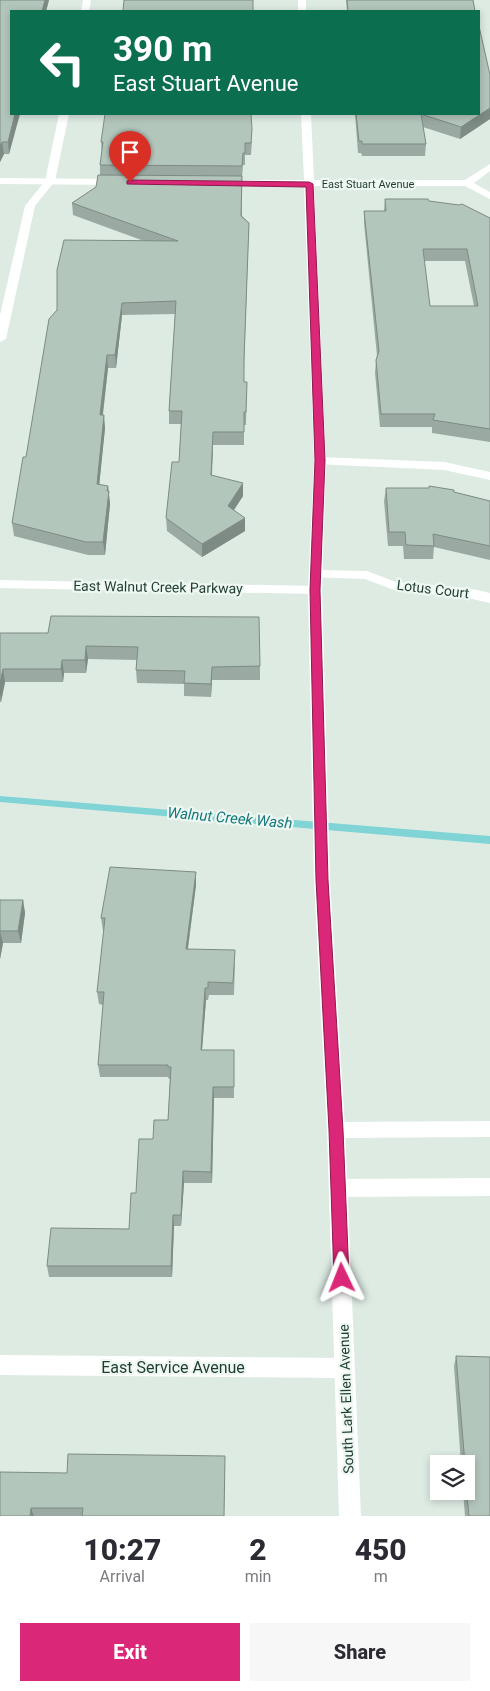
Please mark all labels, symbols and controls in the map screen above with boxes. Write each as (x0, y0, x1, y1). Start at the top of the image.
text: 390 m (113, 29, 212, 70)
icon: left (30, 30, 95, 95)
text: East Stuart Avenue (113, 71, 298, 96)
pin (109, 131, 151, 182)
icon: arrive (116, 138, 144, 166)
street label: East Stuart Avenue (322, 178, 415, 191)
street label: Lotus Court (396, 577, 471, 601)
street label: East Walnut Creek Parkway (73, 578, 243, 596)
water label: Walnut Creek Wash (167, 804, 293, 832)
position arrow (315, 1251, 367, 1303)
street label: South Lark Ellen Avenue (335, 1324, 357, 1474)
street label: East Service Avenue (101, 1358, 245, 1377)
map controls (430, 1455, 475, 1500)
button: layers (430, 1455, 475, 1500)
text: 10:27 (83, 1532, 161, 1567)
text: 2 (249, 1532, 267, 1567)
text: 450 (355, 1532, 407, 1567)
text: Arrival (100, 1567, 145, 1586)
text: min (245, 1567, 271, 1586)
text: m (374, 1567, 388, 1586)
button: Exit (20, 1623, 240, 1681)
button: Share (250, 1623, 470, 1681)

